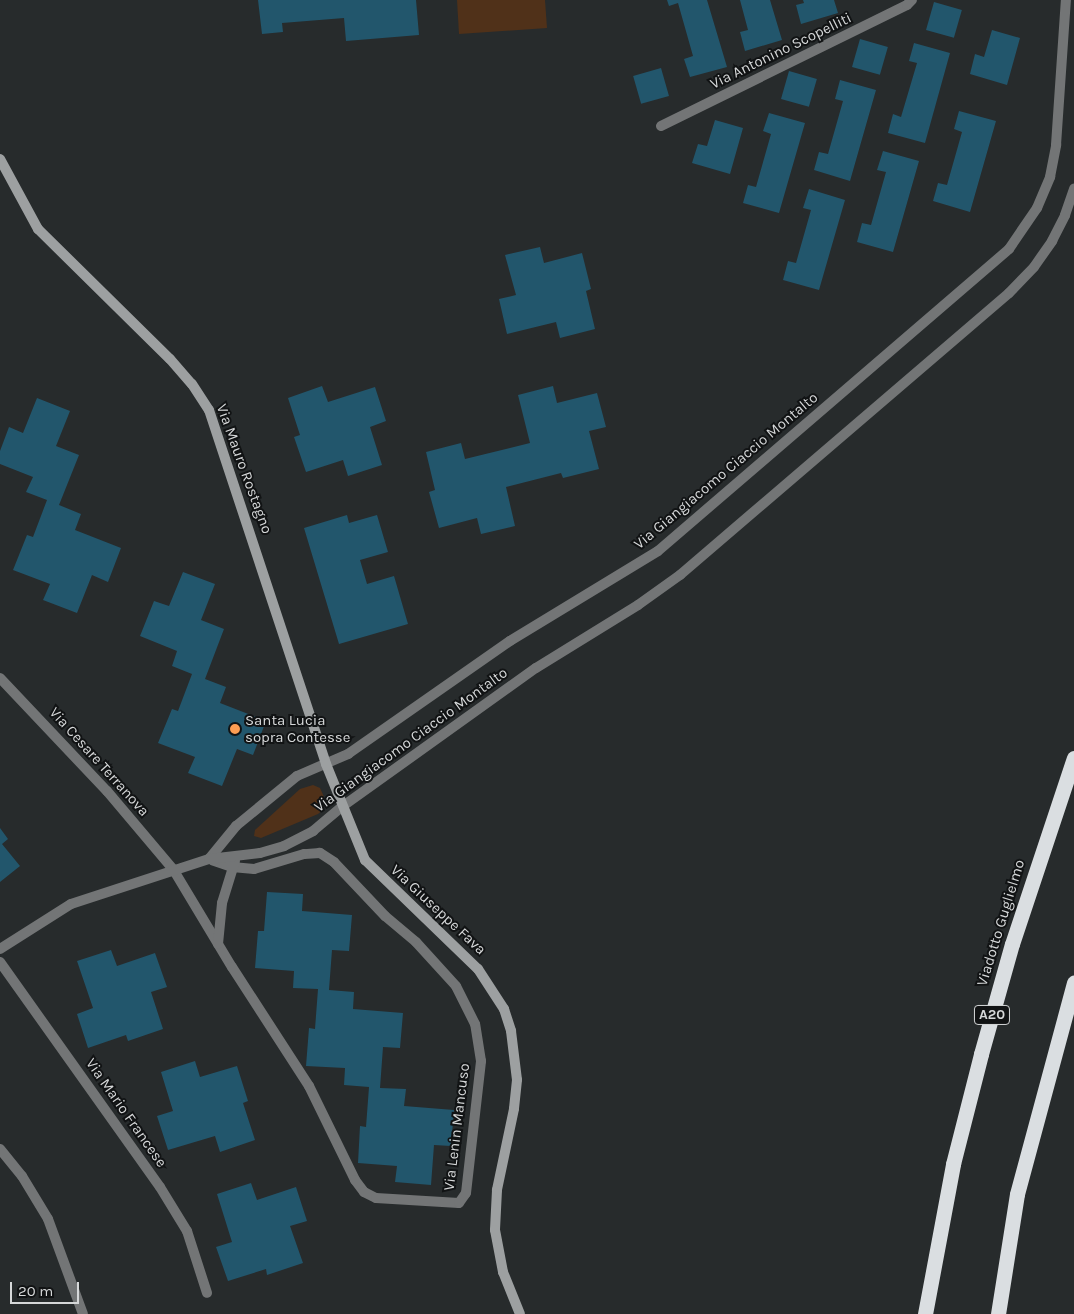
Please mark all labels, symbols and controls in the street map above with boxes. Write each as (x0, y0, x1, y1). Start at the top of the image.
street label: Via Antonino Scopelliti (707, 9, 855, 93)
street label: Via Giangiacomo Ciaccio Montalto (630, 389, 822, 553)
street label: Via Mauro Rostagno (212, 402, 276, 536)
street label: Via Giangiacomo Ciaccio Montalto (311, 664, 511, 816)
street label: Via Cesare Terranova (45, 704, 153, 820)
place label: Santa Lucia sopra Contesse (245, 711, 350, 746)
marker: Santa Lucia sopra Contesse (229, 723, 241, 735)
street label: Viadotto Guglielmo (973, 858, 1029, 988)
street label: Via Giuseppe Fava (387, 861, 489, 959)
road number: A20 (973, 1004, 1011, 1026)
street label: Via Mario Francese (82, 1055, 170, 1171)
street label: Via Lenin Mancuso (440, 1062, 474, 1192)
scale bar (12, 1272, 81, 1304)
text: 20 m (18, 1282, 53, 1300)

